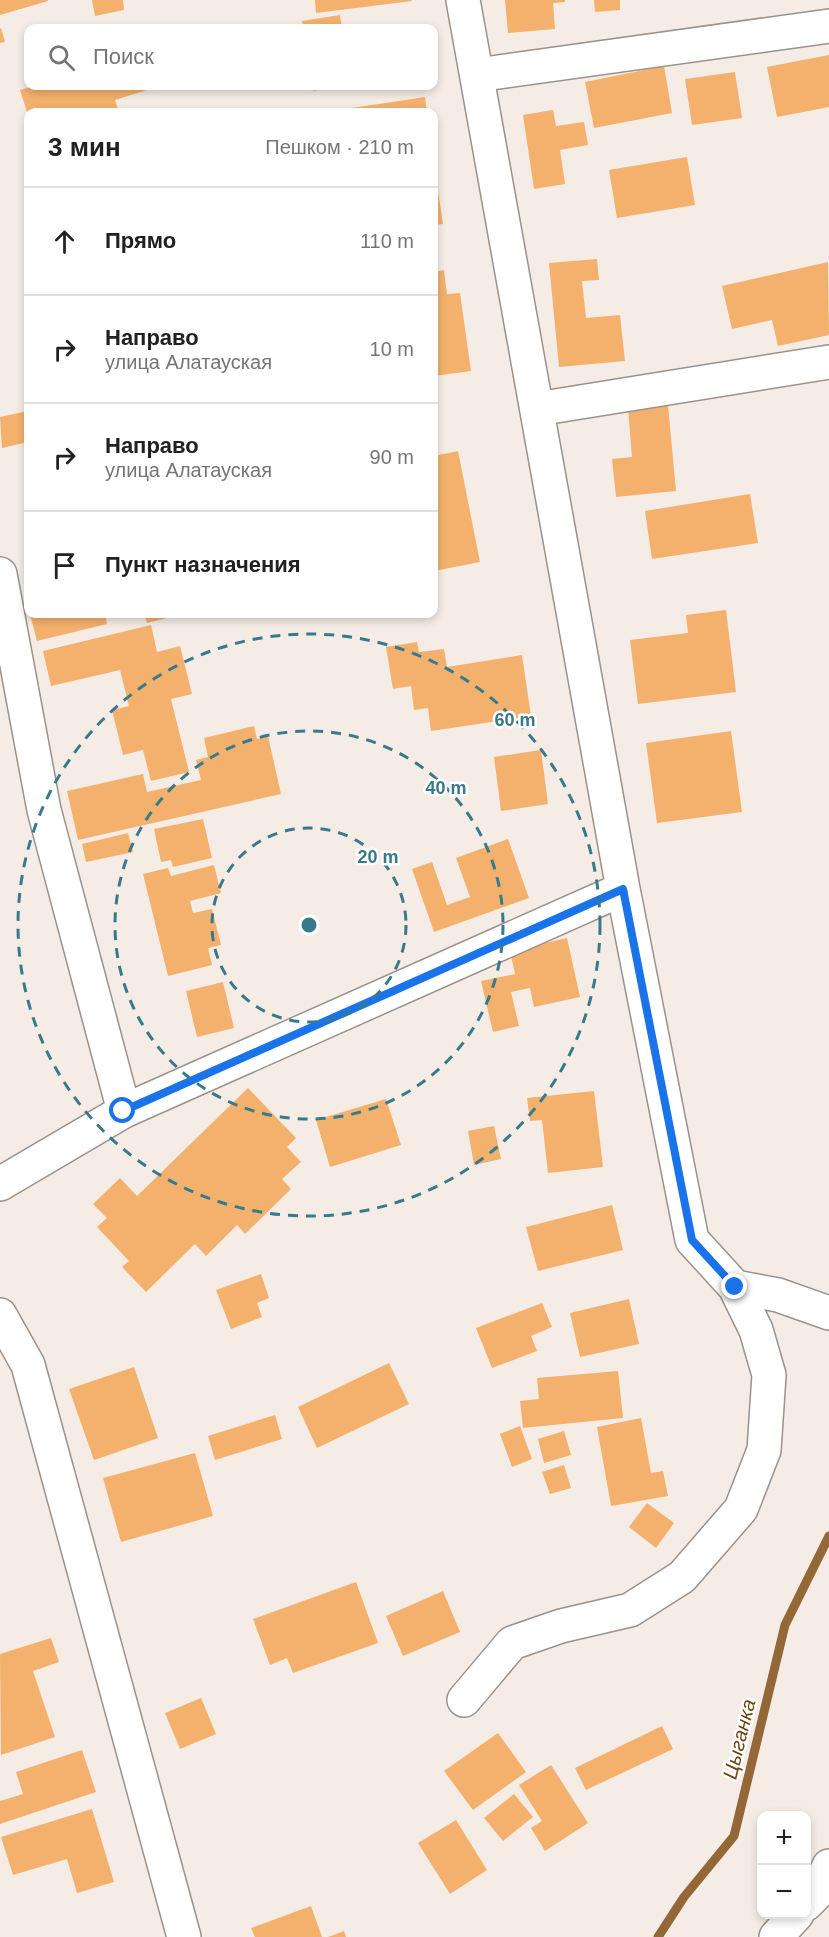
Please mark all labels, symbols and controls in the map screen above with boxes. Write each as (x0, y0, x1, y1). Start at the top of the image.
search box (24, 24, 438, 90)
icon: search (45, 41, 78, 74)
text: Поиск (93, 44, 154, 69)
text: 3 мин (48, 132, 121, 162)
text: Пешком · 210 m (265, 136, 414, 158)
icon: ahead (48, 225, 81, 258)
text: Прямо (105, 228, 176, 253)
text: 110 m (360, 230, 414, 252)
text: Направо (105, 325, 199, 350)
icon: right (48, 333, 81, 366)
text: 10 m (370, 338, 414, 360)
text: улица Алатауская (105, 351, 272, 373)
text: Направо (105, 433, 199, 458)
icon: right (48, 441, 81, 474)
text: 90 m (370, 446, 414, 468)
text: улица Алатауская (105, 459, 272, 481)
icon: arrive (48, 549, 81, 582)
text: Пункт назначения (105, 552, 301, 577)
text: 60 m (494, 710, 536, 730)
text: 40 m (425, 778, 467, 798)
text: 20 m (357, 847, 399, 867)
centre of rings (299, 915, 319, 935)
route start (109, 1097, 135, 1123)
route end (721, 1273, 747, 1299)
water label: Цыганка (718, 1697, 760, 1781)
map controls (757, 1811, 811, 1919)
button: + (757, 1811, 811, 1865)
button: − (757, 1865, 811, 1919)

